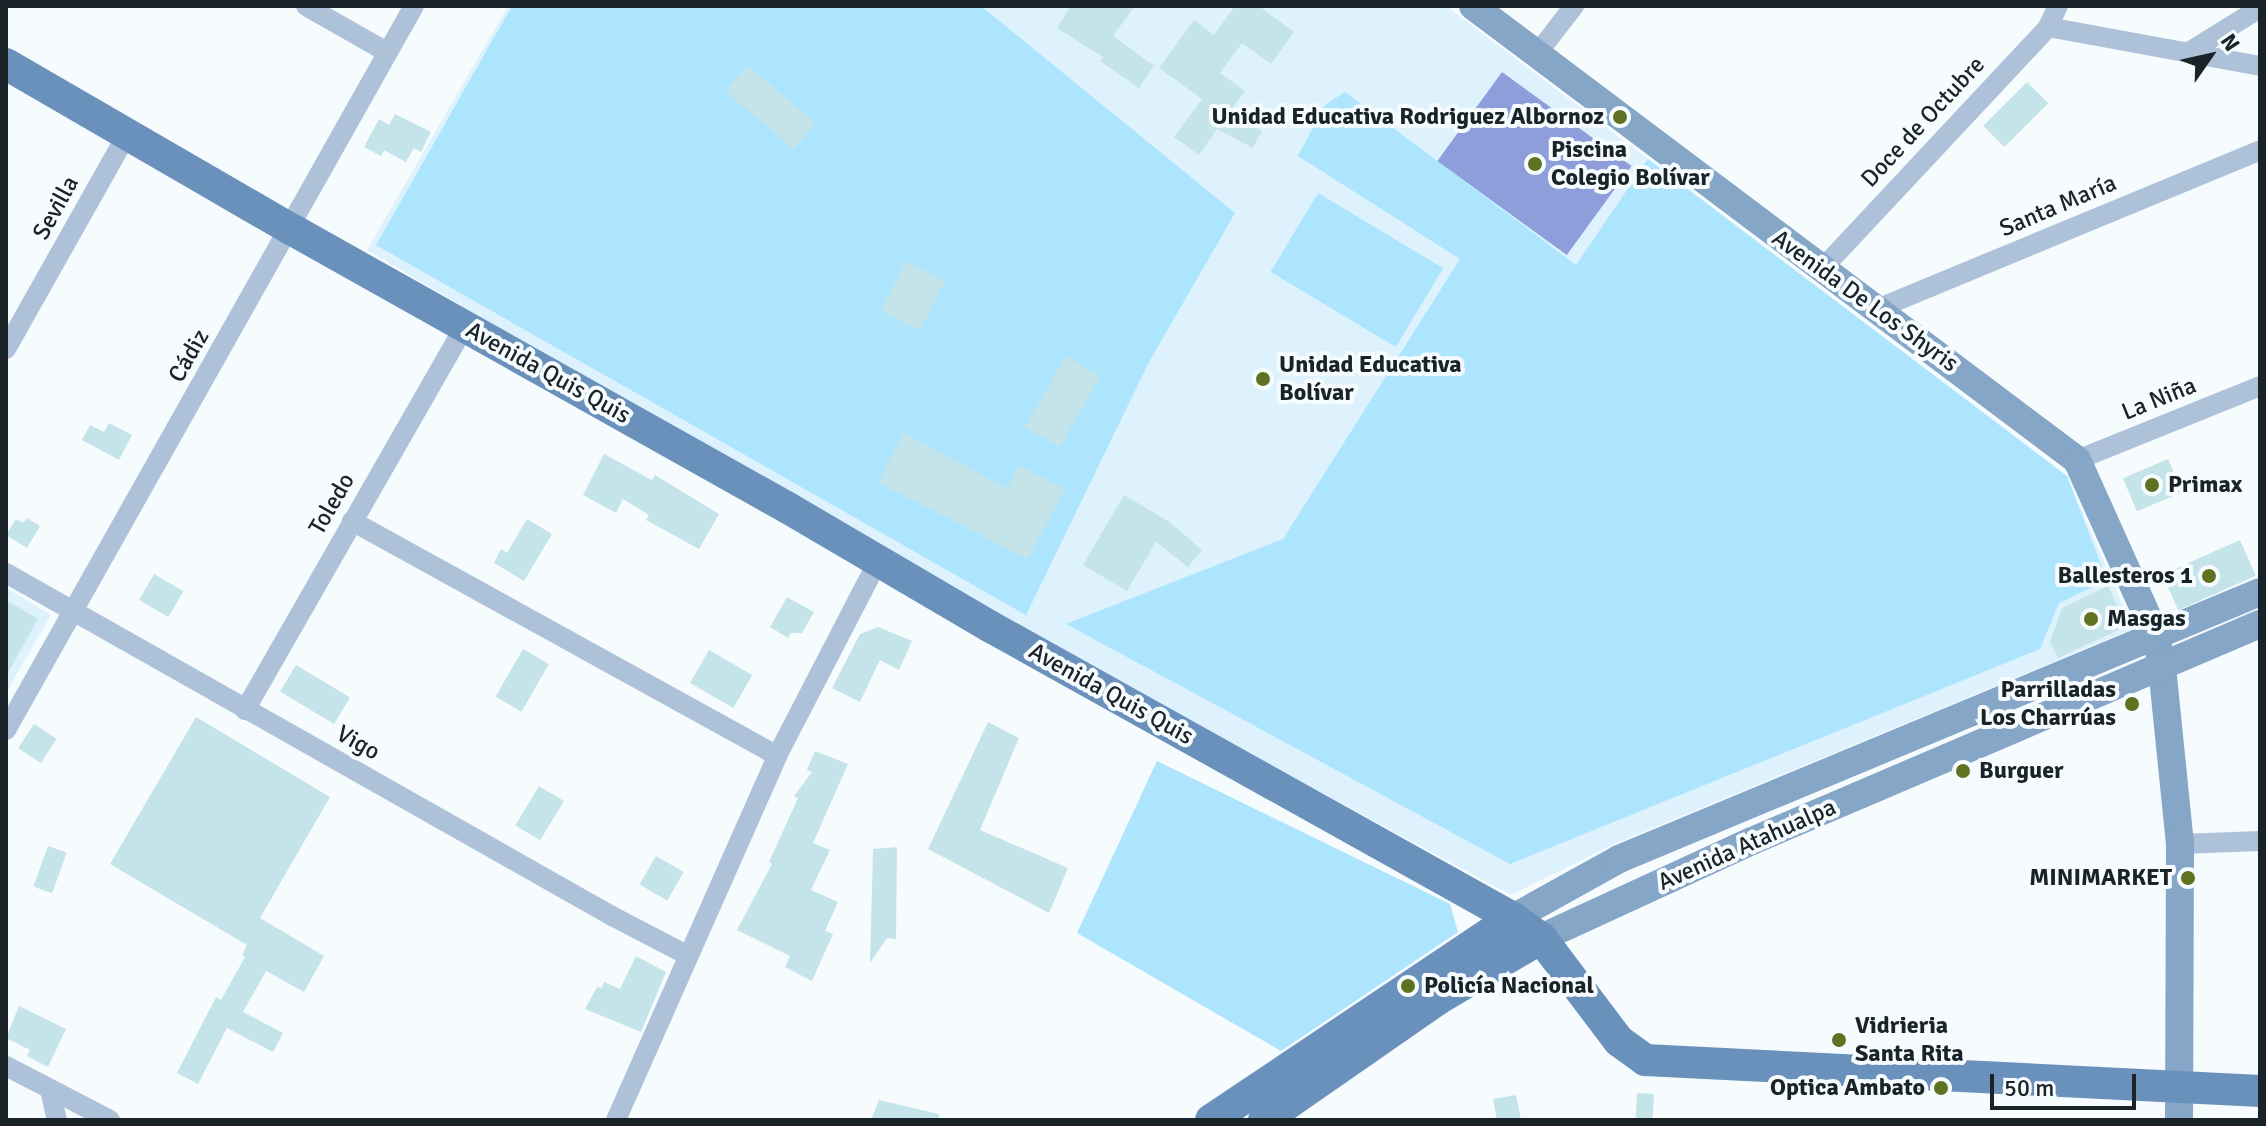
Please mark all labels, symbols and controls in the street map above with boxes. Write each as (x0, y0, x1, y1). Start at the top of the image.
north arrow (2170, 16, 2250, 96)
text: N (2215, 28, 2246, 56)
street label: Doce de Octubre (1855, 51, 1991, 193)
place label: Unidad Educativa Rodriguez Albornoz (1211, 103, 1604, 131)
marker: Unidad Educativa Rodriguez Albornoz (1611, 108, 1629, 126)
place label: Piscina Colegio Bolívar (1551, 136, 1710, 192)
marker: Piscina Colegio Bolívar (1526, 155, 1544, 173)
street label: Santa María (1995, 169, 2121, 243)
street label: Sevilla (27, 171, 85, 245)
street label: Avenida De Los Shyris (1766, 224, 1964, 378)
street label: Avenida Quis Quis (461, 316, 635, 430)
street label: Cádiz (162, 324, 216, 388)
place label: Unidad Educativa Bolívar (1279, 351, 1462, 407)
marker: Unidad Educativa Bolívar (1254, 370, 1272, 388)
street label: La Niña (2118, 371, 2200, 427)
street label: Toledo (303, 468, 361, 540)
place label: Primax (2168, 471, 2242, 499)
marker: Primax (2143, 476, 2161, 494)
place label: Ballesteros 1 (2058, 562, 2193, 590)
marker: Ballesteros 1 (2200, 567, 2218, 585)
place label: Masgas (2107, 605, 2186, 633)
marker: Masgas (2082, 610, 2100, 628)
street label: Avenida Quis Quis (1024, 637, 1198, 751)
place label: Parrilladas Los Charrúas (1980, 676, 2116, 732)
marker: Parrilladas Los Charrúas (2123, 695, 2141, 713)
street label: Vigo (331, 719, 385, 767)
place label: Burguer (1979, 757, 2064, 785)
marker: Burguer (1954, 762, 1972, 780)
street label: Avenida Atahualpa (1654, 793, 1840, 897)
place label: MINIMARKET (2029, 864, 2172, 892)
marker: MINIMARKET (2179, 869, 2197, 887)
place label: Policía Nacional (1424, 972, 1594, 1000)
marker: Policía Nacional (1399, 977, 1417, 995)
place label: Vidrieria Santa Rita (1855, 1012, 1963, 1068)
marker: Vidrieria Santa Rita (1830, 1031, 1848, 1049)
scale bar (1994, 1058, 2140, 1108)
text: 50 m (2004, 1073, 2054, 1103)
place label: Optica Ambato (1770, 1074, 1925, 1102)
marker: Optica Ambato (1932, 1079, 1950, 1097)

